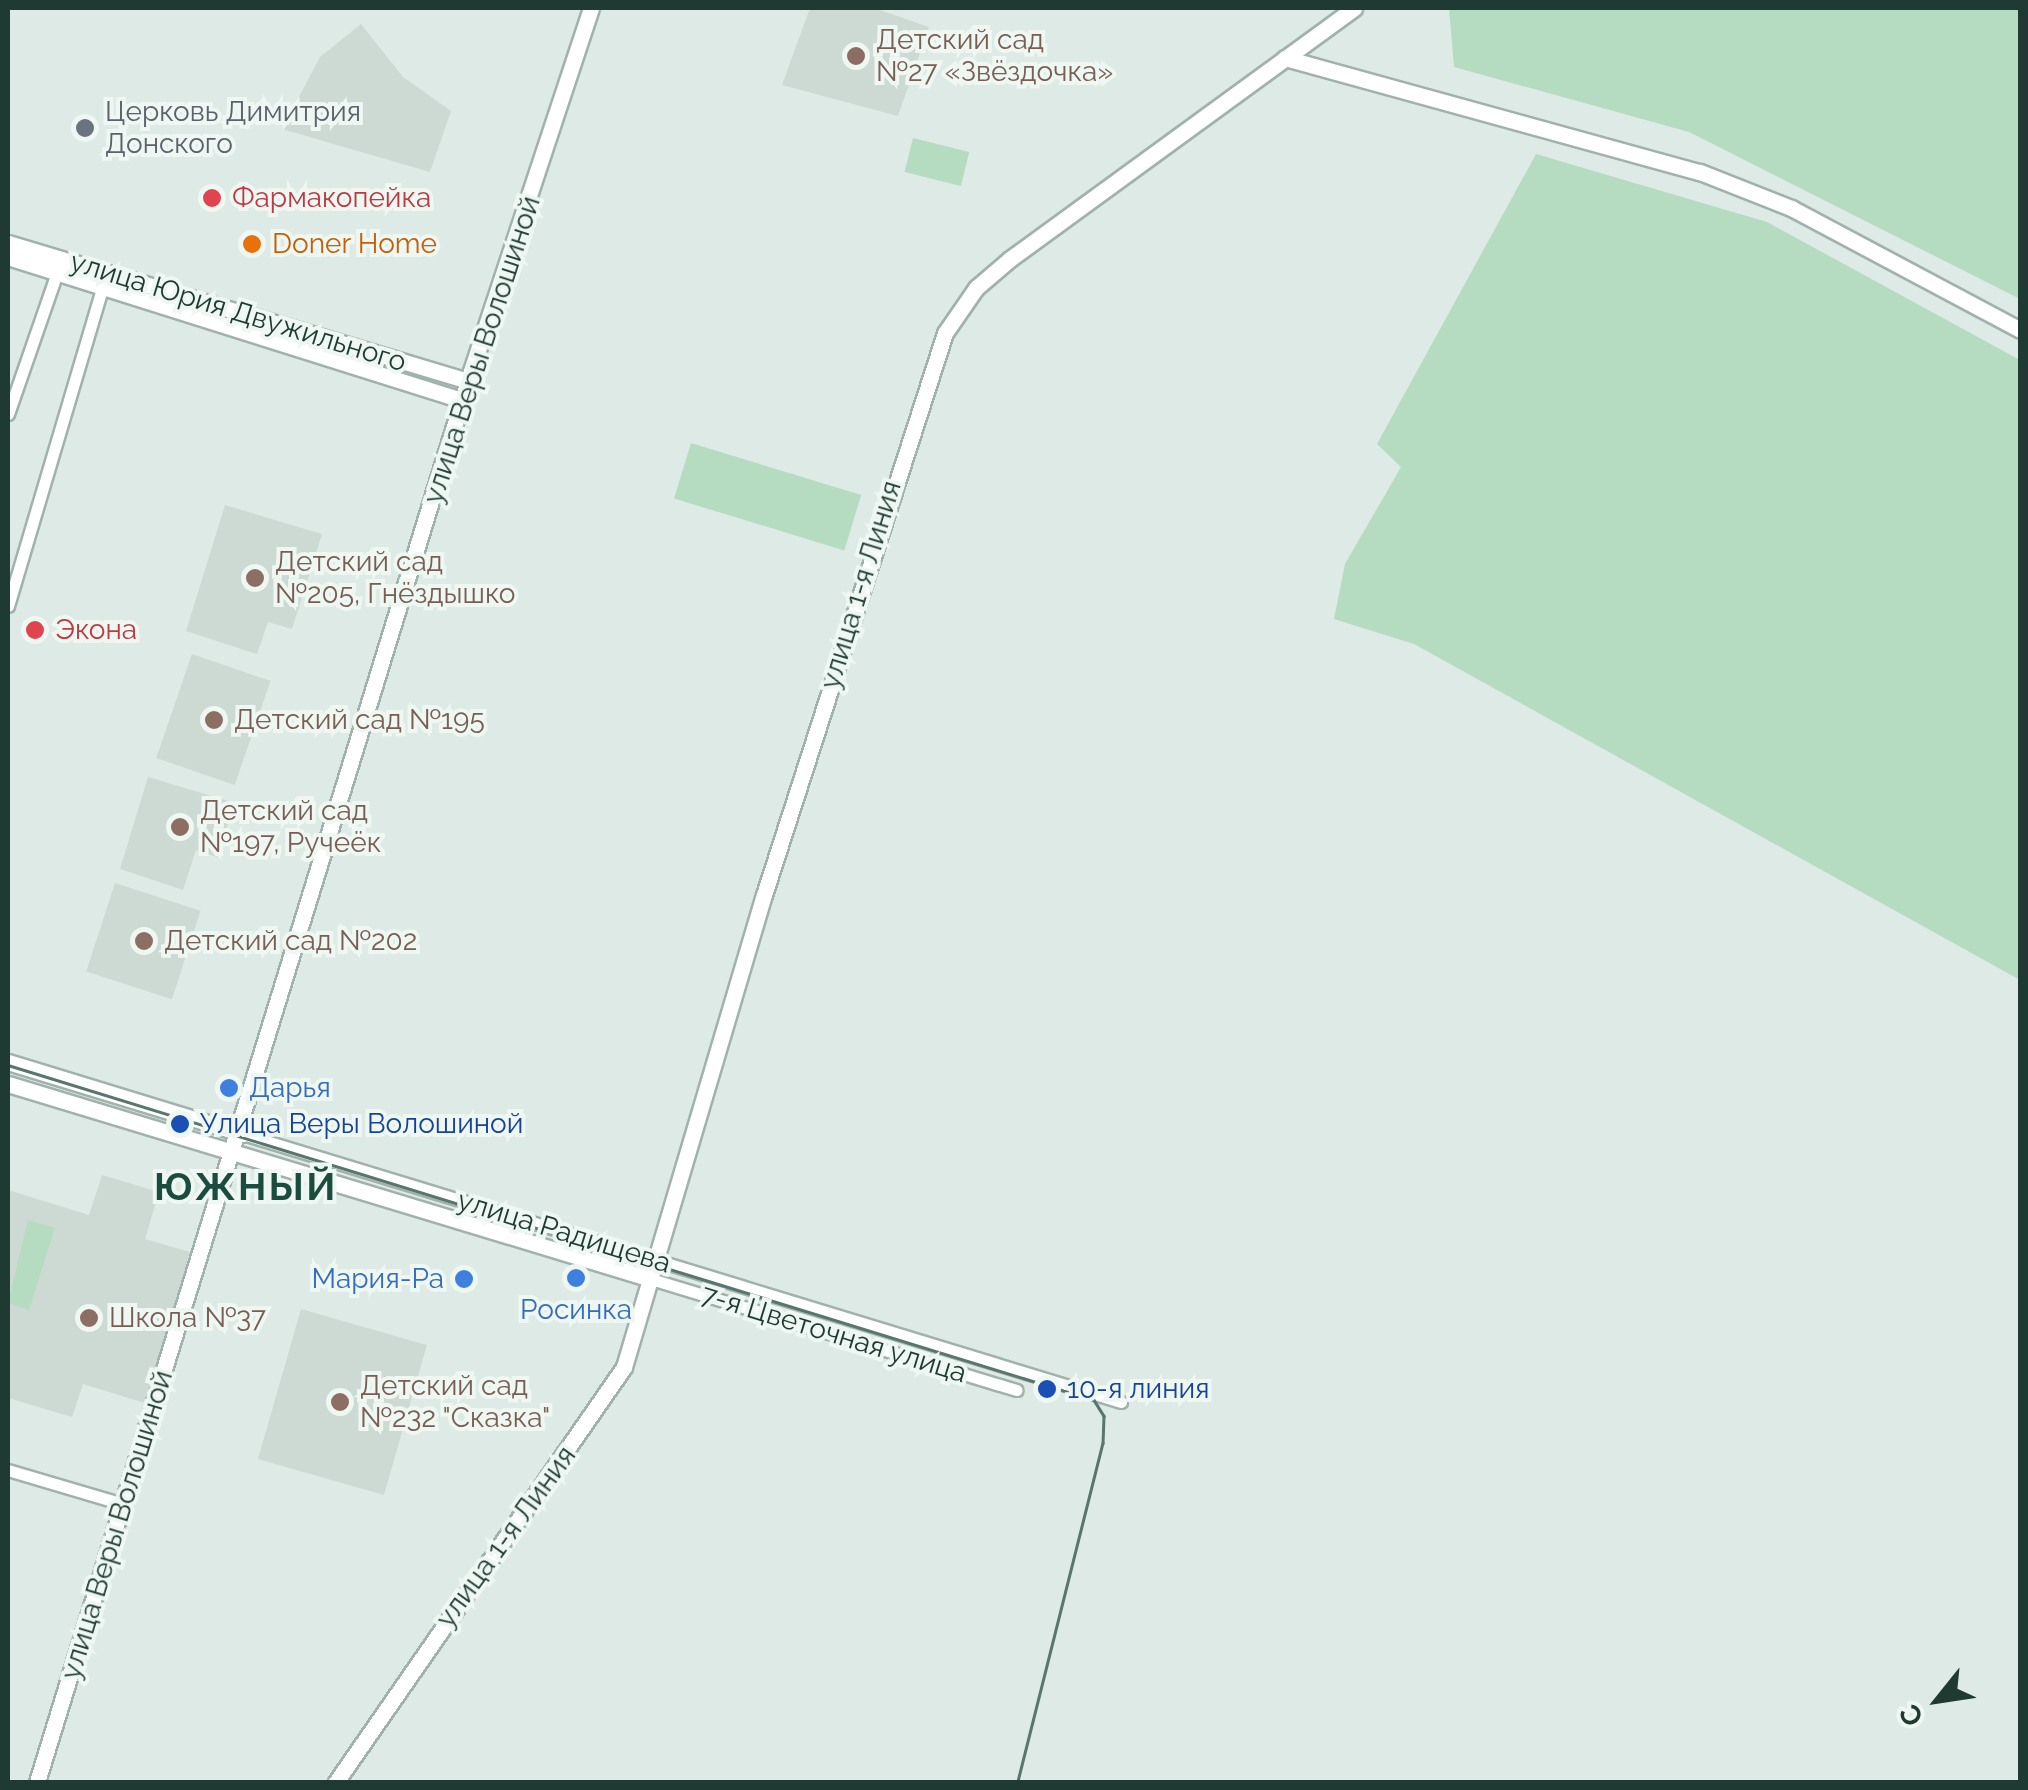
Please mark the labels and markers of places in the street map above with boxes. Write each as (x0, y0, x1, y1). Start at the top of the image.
place label: Детский сад №27 «Звёздочка» (876, 23, 1113, 89)
marker: Детский сад №27 «Звёздочка» (845, 45, 867, 67)
place label: Церковь Димитрия Донского (105, 95, 361, 161)
marker: Церковь Димитрия Донского (74, 117, 96, 139)
place label: Фармакопейка (232, 181, 431, 215)
marker: Фармакопейка (201, 187, 223, 209)
place label: Doner Home (272, 227, 438, 261)
marker: Doner Home (241, 233, 263, 255)
place label: Детский сад №205, Гнёздышко (275, 545, 515, 611)
marker: Детский сад №205, Гнёздышко (244, 567, 266, 589)
place label: Экона (55, 613, 137, 647)
marker: Экона (24, 619, 46, 641)
place label: Детский сад №195 (234, 703, 485, 737)
marker: Детский сад №195 (203, 709, 225, 731)
place label: Детский сад №197, Ручеёк (200, 794, 383, 860)
marker: Детский сад №197, Ручеёк (169, 816, 191, 838)
place label: Детский сад №202 (164, 924, 417, 958)
marker: Детский сад №202 (133, 930, 155, 952)
place label: Дарья (249, 1071, 331, 1105)
marker: Дарья (218, 1077, 240, 1099)
place label: Улица Веры Волошиной (200, 1107, 523, 1141)
marker: Улица Веры Волошиной (169, 1113, 191, 1135)
place label: Мария-Ра (312, 1262, 444, 1296)
marker: Росинка (565, 1267, 587, 1289)
marker: Мария-Ра (453, 1268, 475, 1290)
place label: Росинка (520, 1293, 632, 1327)
place label: Школа №37 (109, 1301, 266, 1335)
marker: Школа №37 (78, 1307, 100, 1329)
place label: Детский сад №232 "Сказка" (360, 1369, 551, 1435)
place label: 10-я линия (1067, 1372, 1210, 1406)
marker: 10-я линия (1036, 1378, 1058, 1400)
marker: Детский сад №232 "Сказка" (329, 1391, 351, 1413)

